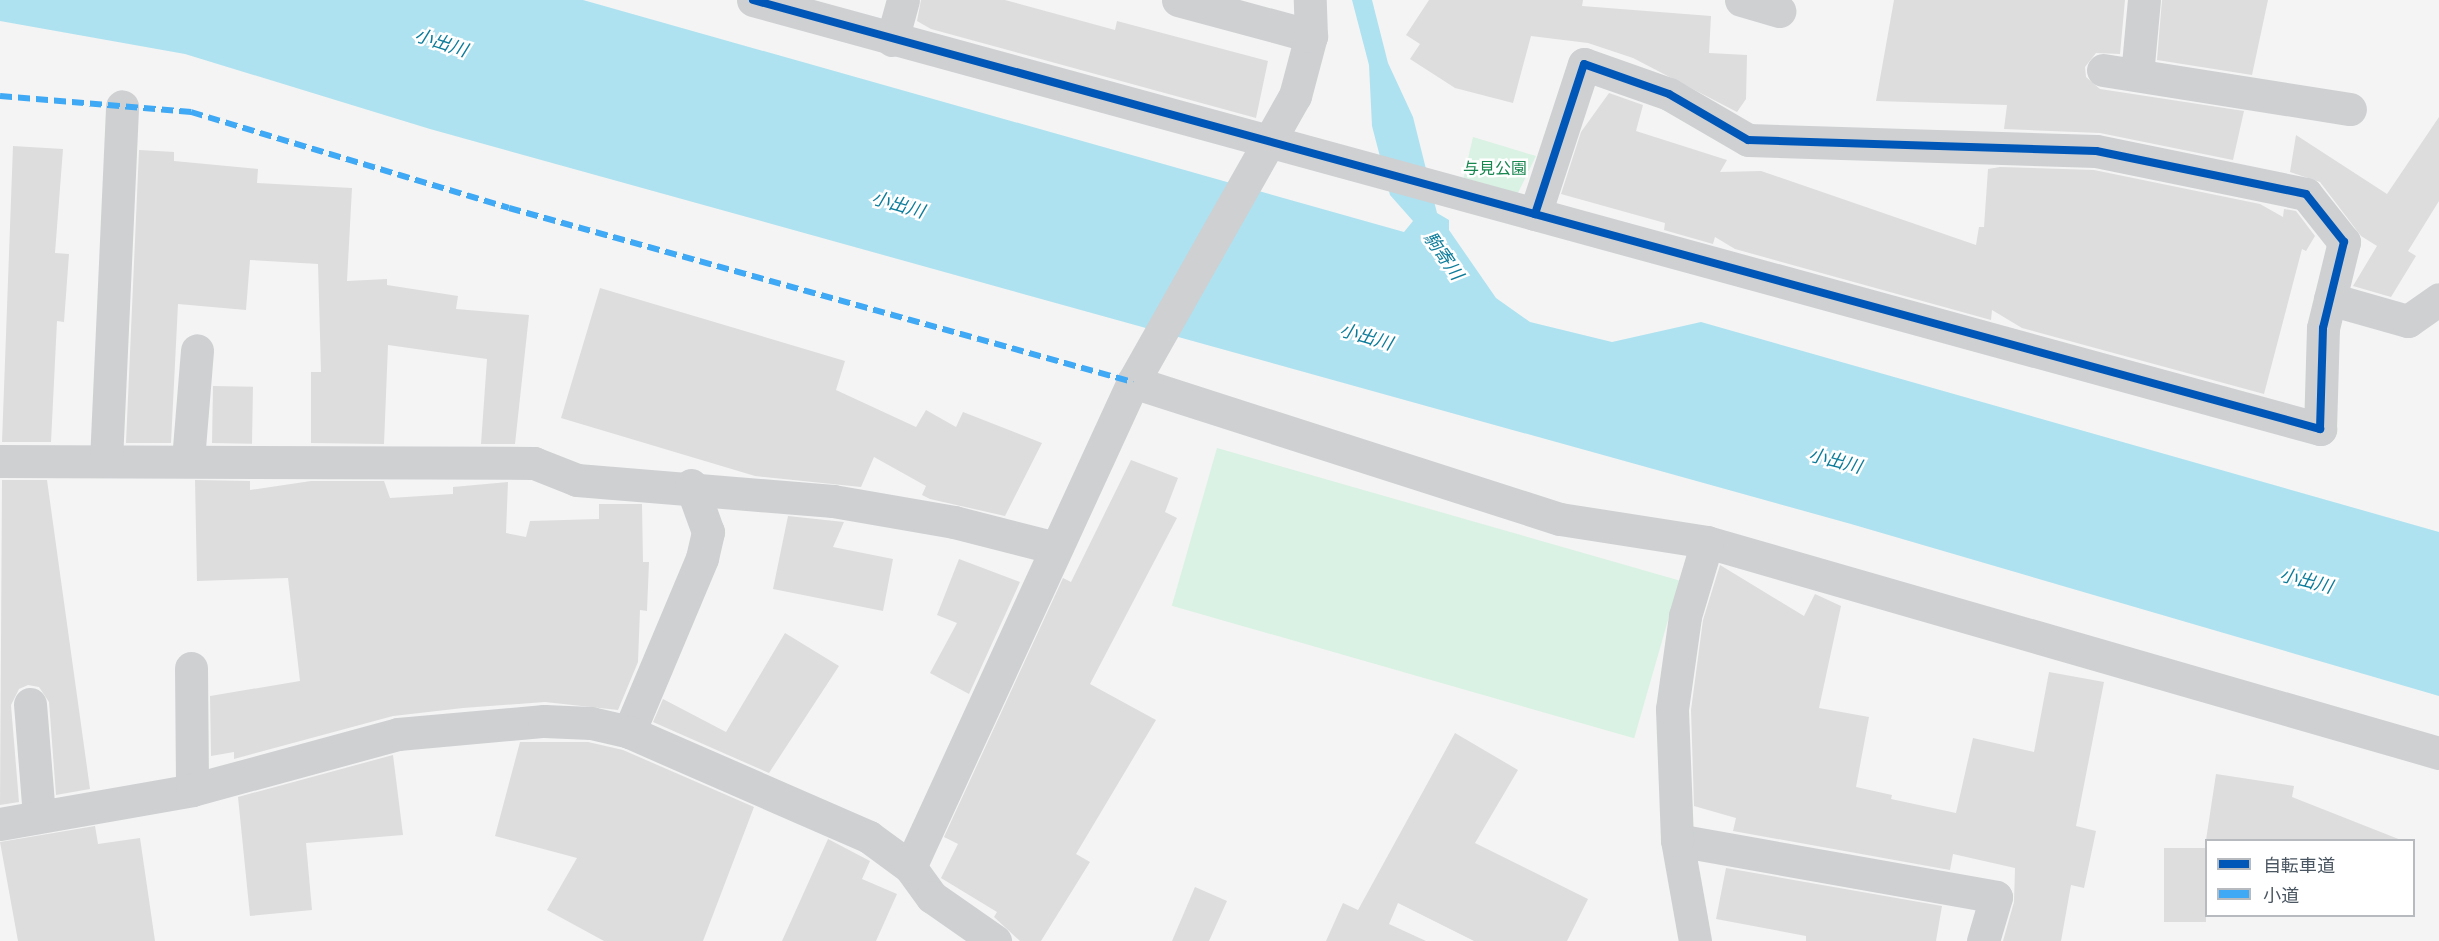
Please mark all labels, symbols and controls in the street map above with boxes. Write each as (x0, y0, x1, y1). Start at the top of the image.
water label: 小出川 (412, 24, 470, 62)
park label: 与見公園 (1463, 159, 1527, 179)
water label: 小出川 (869, 187, 927, 223)
water label: 駒寄川 (1419, 228, 1467, 284)
water label: 小出川 (1337, 319, 1395, 355)
water label: 小出川 (1806, 444, 1864, 478)
water label: 小出川 (2277, 564, 2335, 598)
legend (2205, 839, 2415, 917)
text: 自転車道 (2263, 855, 2335, 877)
text: 小道 (2263, 885, 2299, 907)

